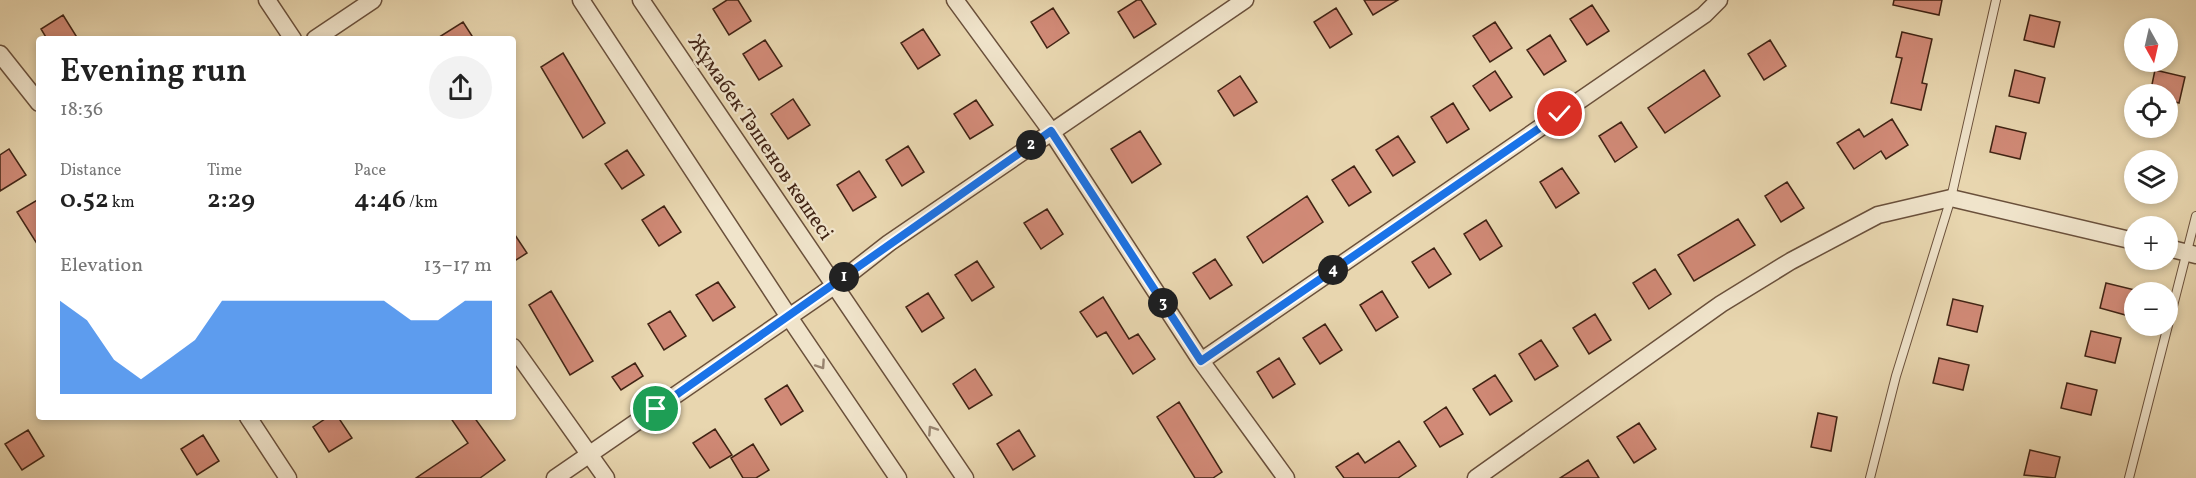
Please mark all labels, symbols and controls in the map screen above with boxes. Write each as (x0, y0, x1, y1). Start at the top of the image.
north arrow (2124, 18, 2178, 72)
map controls (2124, 18, 2178, 336)
street label: Жұмабек Тәшенов көшесі (680, 29, 840, 246)
text: Evening run (60, 50, 247, 96)
button: share (429, 56, 492, 119)
button: locate (2124, 84, 2178, 138)
pin (1534, 88, 1585, 139)
text: 18:36 (60, 96, 103, 124)
icon: check (1543, 97, 1576, 130)
pin: 2 (1016, 130, 1046, 160)
text: 2 (1027, 134, 1035, 156)
button: layers (2124, 150, 2178, 204)
text: Distance (60, 160, 121, 182)
text: Time (207, 160, 242, 182)
text: Pace (354, 160, 386, 182)
text: 0.52 (60, 182, 109, 218)
text: 2:29 (207, 182, 255, 218)
text: 4:46 (354, 182, 406, 218)
text: km (109, 192, 135, 214)
text: /km (406, 192, 438, 214)
button: + (2124, 216, 2178, 270)
text: Elevation (60, 252, 143, 280)
text: 13–17 m (424, 252, 492, 280)
pin: 4 (1318, 255, 1348, 285)
text: 4 (1328, 259, 1338, 281)
pin: 1 (829, 262, 859, 292)
text: 1 (841, 266, 847, 288)
button: − (2124, 282, 2178, 336)
pin: 3 (1148, 288, 1178, 318)
text: 3 (1159, 292, 1167, 314)
one-way arrow (814, 359, 825, 370)
pin (630, 383, 681, 434)
icon: arrive (639, 392, 672, 425)
one-way arrow (928, 425, 939, 436)

